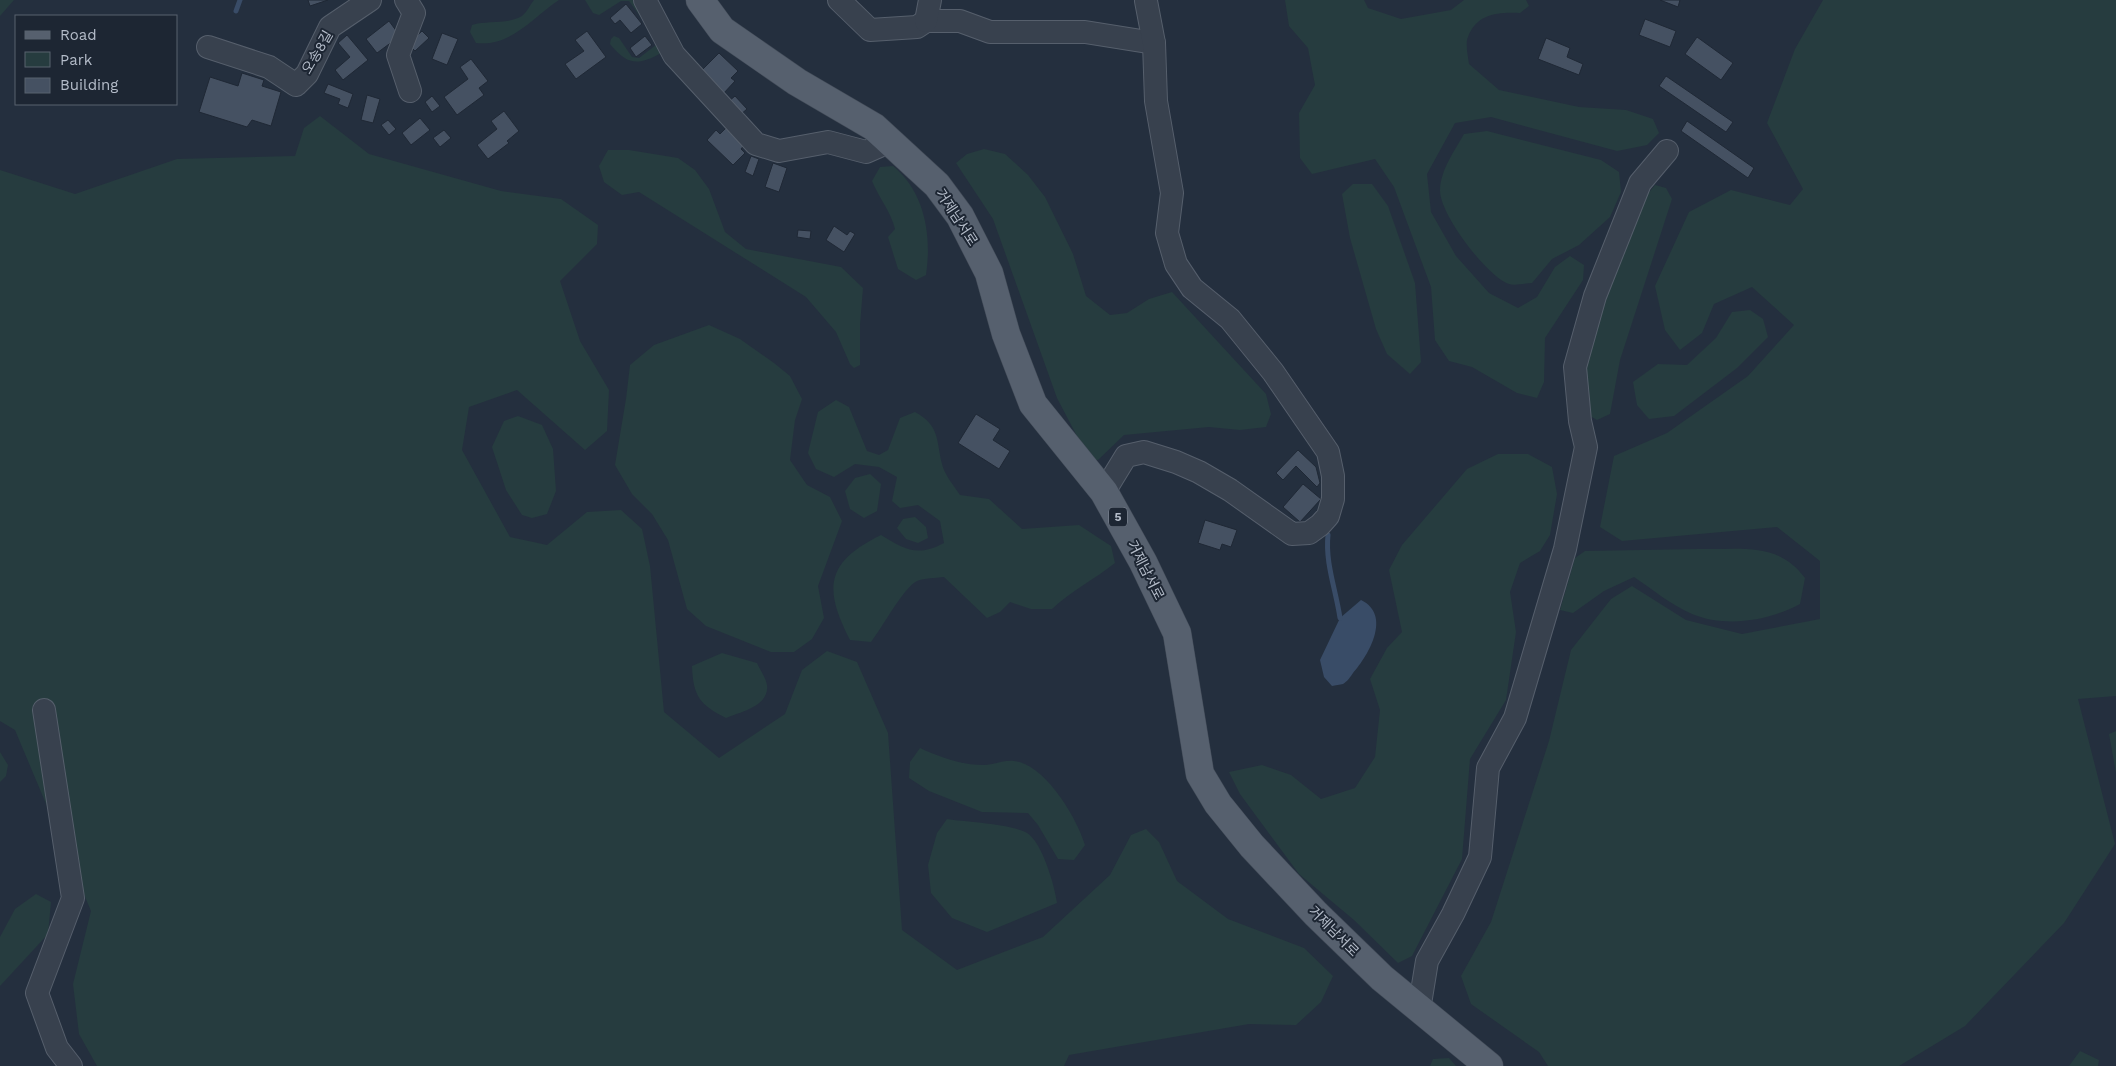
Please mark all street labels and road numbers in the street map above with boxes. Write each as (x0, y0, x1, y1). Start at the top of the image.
street label: 오송8길 (298, 28, 336, 76)
street label: 거제남서로 (933, 186, 981, 248)
road number: 5 (1109, 508, 1127, 526)
street label: 거제남서로 (1124, 538, 1168, 602)
street label: 거제남서로 (1306, 903, 1363, 960)

